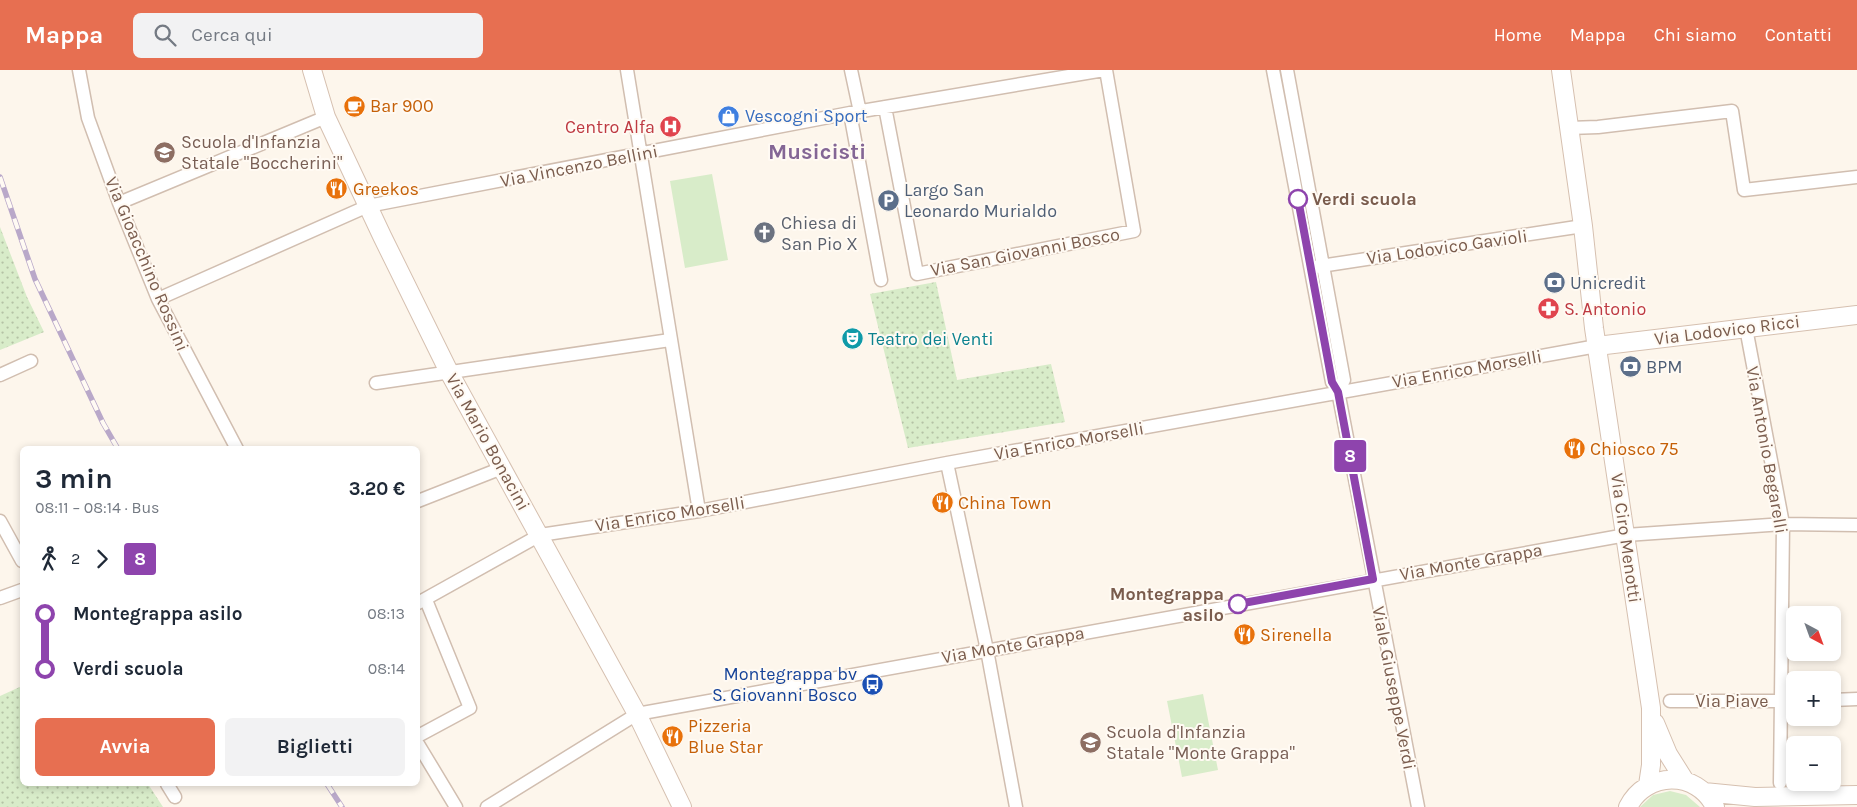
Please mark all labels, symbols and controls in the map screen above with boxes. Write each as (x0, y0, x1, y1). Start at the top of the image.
search box (133, 13, 483, 58)
text: Mappa (25, 21, 103, 49)
icon: search (151, 21, 179, 49)
text: Cerca qui (191, 24, 273, 46)
text: Home (1494, 24, 1542, 46)
text: Mappa (1570, 24, 1626, 46)
text: Chi siamo (1654, 24, 1737, 46)
text: Contatti (1765, 24, 1832, 46)
cafe icon: Bar 900 (342, 94, 366, 118)
place label: Bar 900 (370, 95, 434, 117)
shop icon: Vescogni Sport (717, 104, 741, 128)
place label: Vescogni Sport (745, 105, 868, 127)
hospital icon: Centro Alfa (659, 115, 683, 139)
place label: Centro Alfa (565, 116, 655, 138)
place label: Scuola d'Infanzia Statale "Boccherini" (181, 131, 343, 174)
district label: Musicisti (768, 139, 866, 165)
school or university icon: Scuola d'Infanzia Statale "Boccherini" (153, 140, 177, 164)
street label: Via Vincenzo Bellini (498, 140, 660, 192)
street label: Via Gioacchino Rossini (100, 173, 194, 355)
restaurant icon: Greekos (325, 177, 349, 201)
place label: Greekos (353, 178, 419, 200)
place label: Largo San Leonardo Murialdo (904, 179, 1057, 222)
parking icon: Largo San Leonardo Murialdo (876, 188, 900, 212)
place label: Verdi scuola (1312, 188, 1417, 210)
marker: Verdi scuola (1288, 189, 1308, 209)
place label: Chiesa di San Pio X (781, 212, 858, 255)
church icon: Chiesa di San Pio X (753, 221, 777, 245)
street label: Via San Giovanni Bosco (929, 223, 1121, 281)
street label: Via Lodovico Gavioli (1365, 225, 1529, 269)
bank icon: Unicredit (1542, 271, 1566, 295)
place label: Unicredit (1570, 272, 1646, 294)
pharmacy icon: S. Antonio (1536, 297, 1560, 321)
place label: S. Antonio (1564, 298, 1646, 320)
street label: Via Lodovico Ricci (1653, 310, 1801, 350)
theatre icon: Teatro dei Venti (840, 327, 864, 351)
place label: Teatro dei Venti (868, 328, 994, 350)
street label: Via Enrico Morselli (1390, 345, 1544, 393)
bank icon: BPM (1618, 355, 1642, 379)
place label: BPM (1646, 356, 1682, 378)
street label: Via Antonio Begarelli (1741, 365, 1793, 535)
street label: Via Mario Bonacini (441, 370, 535, 514)
street label: Via Enrico Morselli (992, 417, 1146, 465)
restaurant icon: Chiosco 75 (1562, 437, 1586, 461)
place label: Chiosco 75 (1590, 438, 1679, 460)
line badge: 8 (1334, 440, 1366, 472)
text: 8 (1344, 445, 1356, 467)
text: 3 min (35, 462, 113, 495)
street label: Via Ciro Menotti (1606, 472, 1646, 604)
text: 3.20 € (349, 478, 405, 500)
street label: Via Enrico Morselli (593, 491, 747, 537)
restaurant icon: China Town (930, 491, 954, 515)
place label: China Town (958, 492, 1052, 514)
text: 08:11 – 08:14 · Bus (35, 498, 160, 517)
street label: Via Monte Grappa (1398, 539, 1544, 585)
icon: walk (35, 545, 63, 573)
icon: forward (88, 545, 116, 573)
text: 8 (134, 548, 146, 570)
text: 2 (71, 549, 80, 568)
place label: Montegrappa asilo (1110, 583, 1224, 626)
marker: Montegrappa asilo (1228, 594, 1248, 614)
text: Montegrappa asilo (73, 603, 242, 625)
text: 08:13 (367, 604, 405, 623)
street label: Viale Giuseppe Verdi (1367, 604, 1421, 772)
north arrow (1786, 606, 1841, 661)
map controls (1786, 606, 1841, 791)
street label: Via Monte Grappa (940, 622, 1086, 668)
restaurant icon: Sirenella (1232, 623, 1256, 647)
place label: Sirenella (1260, 624, 1332, 646)
text: Verdi scuola (73, 658, 184, 680)
text: 08:14 (368, 659, 405, 678)
place label: Montegrappa bv S. Giovanni Bosco (712, 663, 857, 706)
button: + (1786, 671, 1841, 726)
bus stop icon: Montegrappa bv S. Giovanni Bosco (861, 672, 885, 696)
street label: Via Piave (1695, 690, 1769, 712)
place label: Pizzeria Blue Star (688, 715, 763, 758)
button: Avvia (35, 718, 215, 776)
button: Biglietti (225, 718, 405, 776)
place label: Scuola d'Infanzia Statale "Monte Grappa" (1106, 721, 1295, 764)
restaurant icon: Pizzeria Blue Star (660, 724, 684, 748)
school or university icon: Scuola d'Infanzia Statale "Monte Grappa" (1078, 730, 1102, 754)
button: − (1786, 736, 1841, 791)

